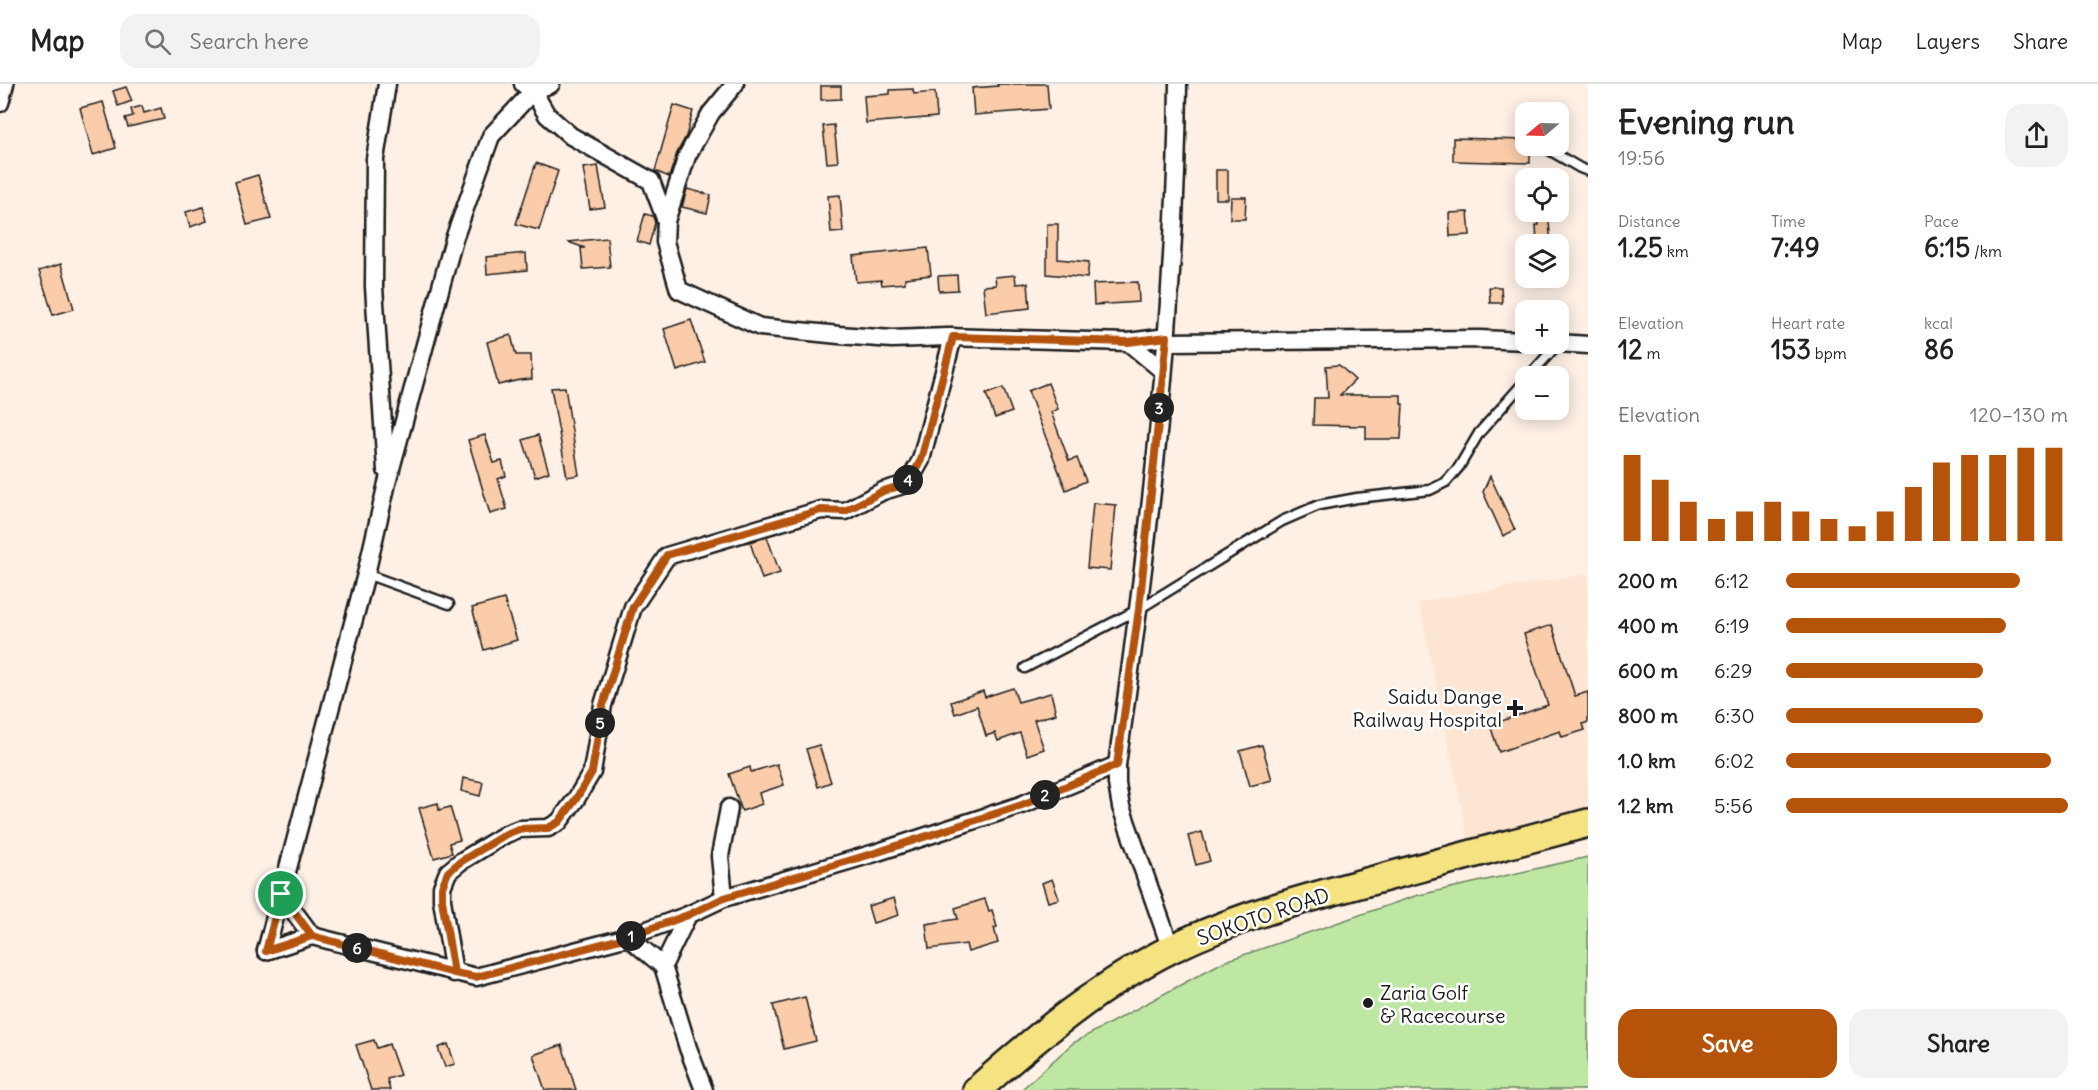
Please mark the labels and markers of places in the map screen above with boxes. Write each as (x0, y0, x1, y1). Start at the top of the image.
pin: 3 (1144, 393, 1174, 423)
pin: 4 (893, 465, 923, 495)
place label: Saidu Dange Railway Hospital (1353, 684, 1502, 732)
marker: Saidu Dange Railway Hospital (1506, 699, 1524, 717)
pin: 5 (585, 708, 615, 738)
pin: 2 (1030, 780, 1060, 810)
pin (255, 868, 306, 919)
pin: 1 (616, 921, 646, 951)
pin: 6 (342, 933, 372, 963)
place label: Zaria Golf & Racecourse (1380, 980, 1506, 1028)
marker: Zaria Golf & Racecourse (1361, 996, 1375, 1010)

